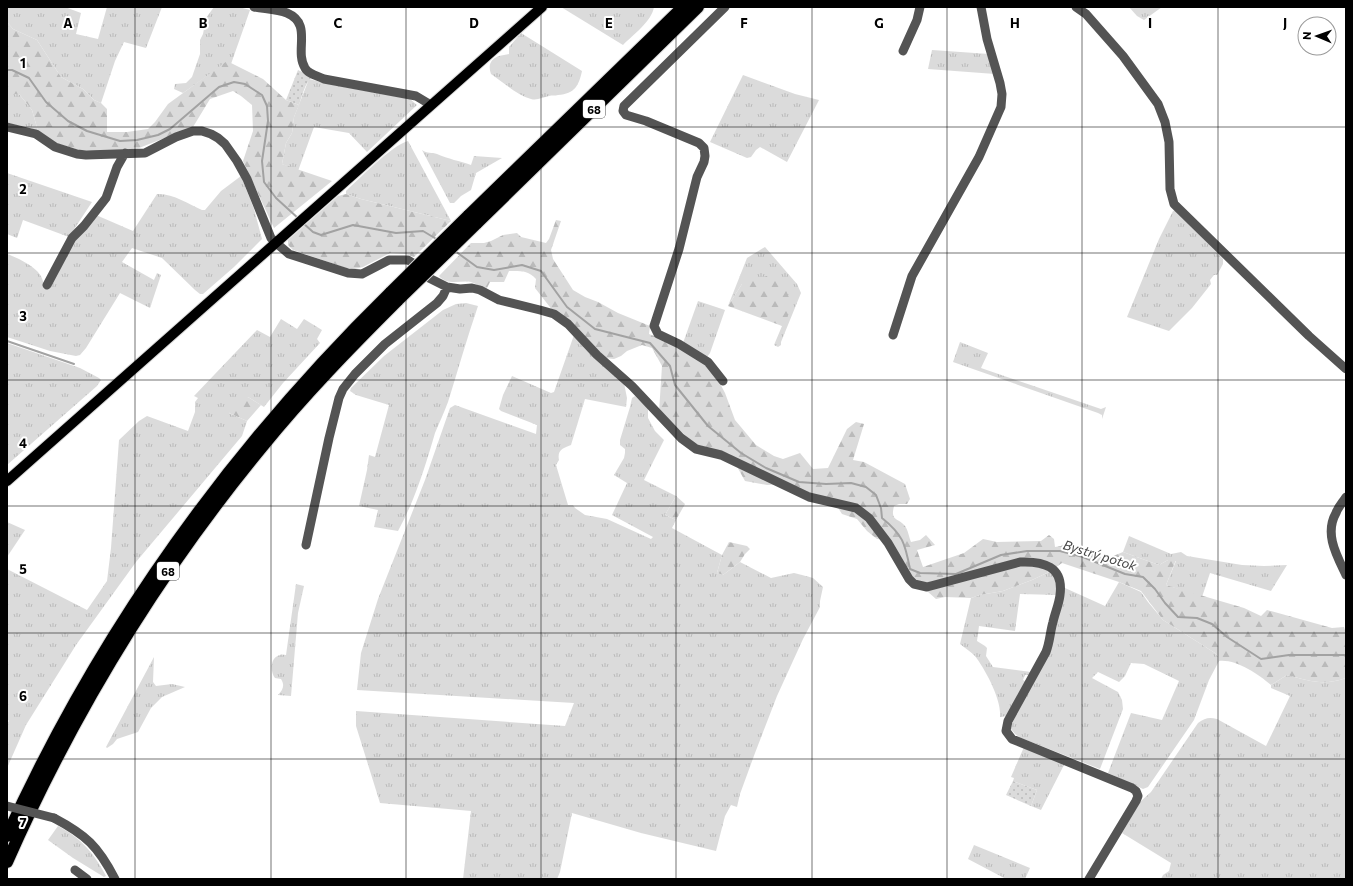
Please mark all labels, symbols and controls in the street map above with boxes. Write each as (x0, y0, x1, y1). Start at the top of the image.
text: A (63, 15, 73, 31)
text: B (199, 15, 208, 31)
text: C (334, 15, 343, 31)
text: D (469, 15, 479, 31)
text: E (605, 15, 613, 31)
text: F (740, 15, 748, 31)
text: G (874, 15, 884, 31)
text: H (1010, 15, 1020, 31)
text: I (1148, 15, 1152, 31)
text: J (1283, 15, 1287, 31)
north arrow (1297, 16, 1337, 56)
text: N (1300, 31, 1313, 40)
text: 1 (20, 55, 26, 71)
road number: 68 (583, 100, 605, 118)
text: 2 (19, 181, 27, 197)
text: 3 (19, 308, 27, 324)
text: 4 (19, 435, 27, 451)
water label: Bystrý potok (1061, 536, 1140, 574)
text: 5 (19, 561, 27, 577)
road number: 68 (157, 562, 179, 580)
text: 6 (19, 688, 27, 704)
text: 7 (19, 814, 27, 830)

